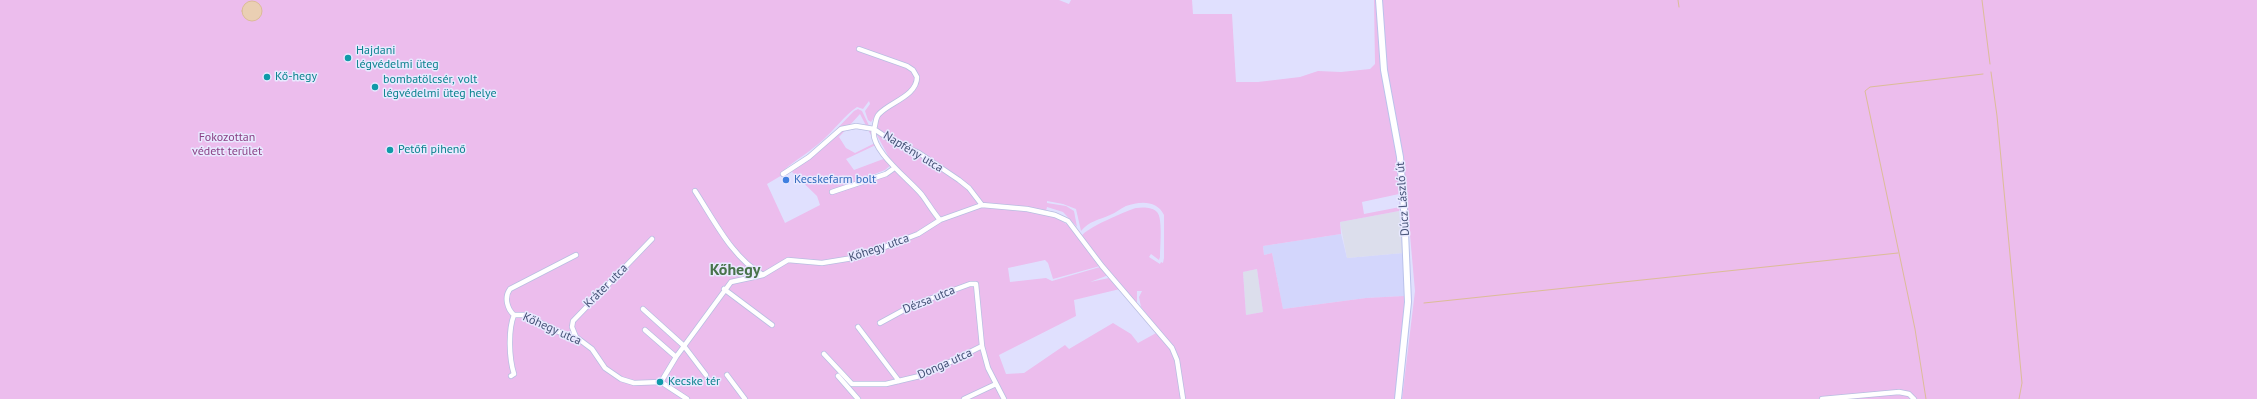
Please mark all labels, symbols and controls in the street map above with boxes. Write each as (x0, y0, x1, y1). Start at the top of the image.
place label: Hajdani légvédelmi üteg (356, 44, 439, 72)
marker: Hajdani légvédelmi üteg (343, 53, 353, 63)
place label: Kő-hegy (275, 70, 317, 84)
marker: Kő-hegy (262, 72, 272, 82)
place label: bombatölcsér, volt légvédelmi üteg helye (383, 73, 497, 101)
marker: bombatölcsér, volt légvédelmi üteg helye (370, 82, 380, 92)
street label: Napfény utca (880, 128, 946, 176)
park label: Fokozottan védett terület (192, 131, 262, 159)
place label: Petőfi pihenő (398, 143, 466, 157)
marker: Petőfi pihenő (385, 145, 395, 155)
street label: Dúcz László út (1393, 161, 1413, 237)
place label: Kecskefarm bolt (794, 173, 876, 187)
marker: Kecskefarm bolt (781, 175, 791, 185)
street label: Kőhegy utca (847, 231, 911, 265)
district label: Kőhegy (710, 260, 760, 280)
street label: Kráter utca (581, 261, 631, 311)
street label: Dézsa utca (901, 283, 957, 317)
street label: Kőhegy utca (520, 310, 584, 348)
street label: Donga utca (915, 346, 975, 382)
place label: Kecske tér (668, 375, 720, 389)
marker: Kecske tér (655, 377, 665, 387)

